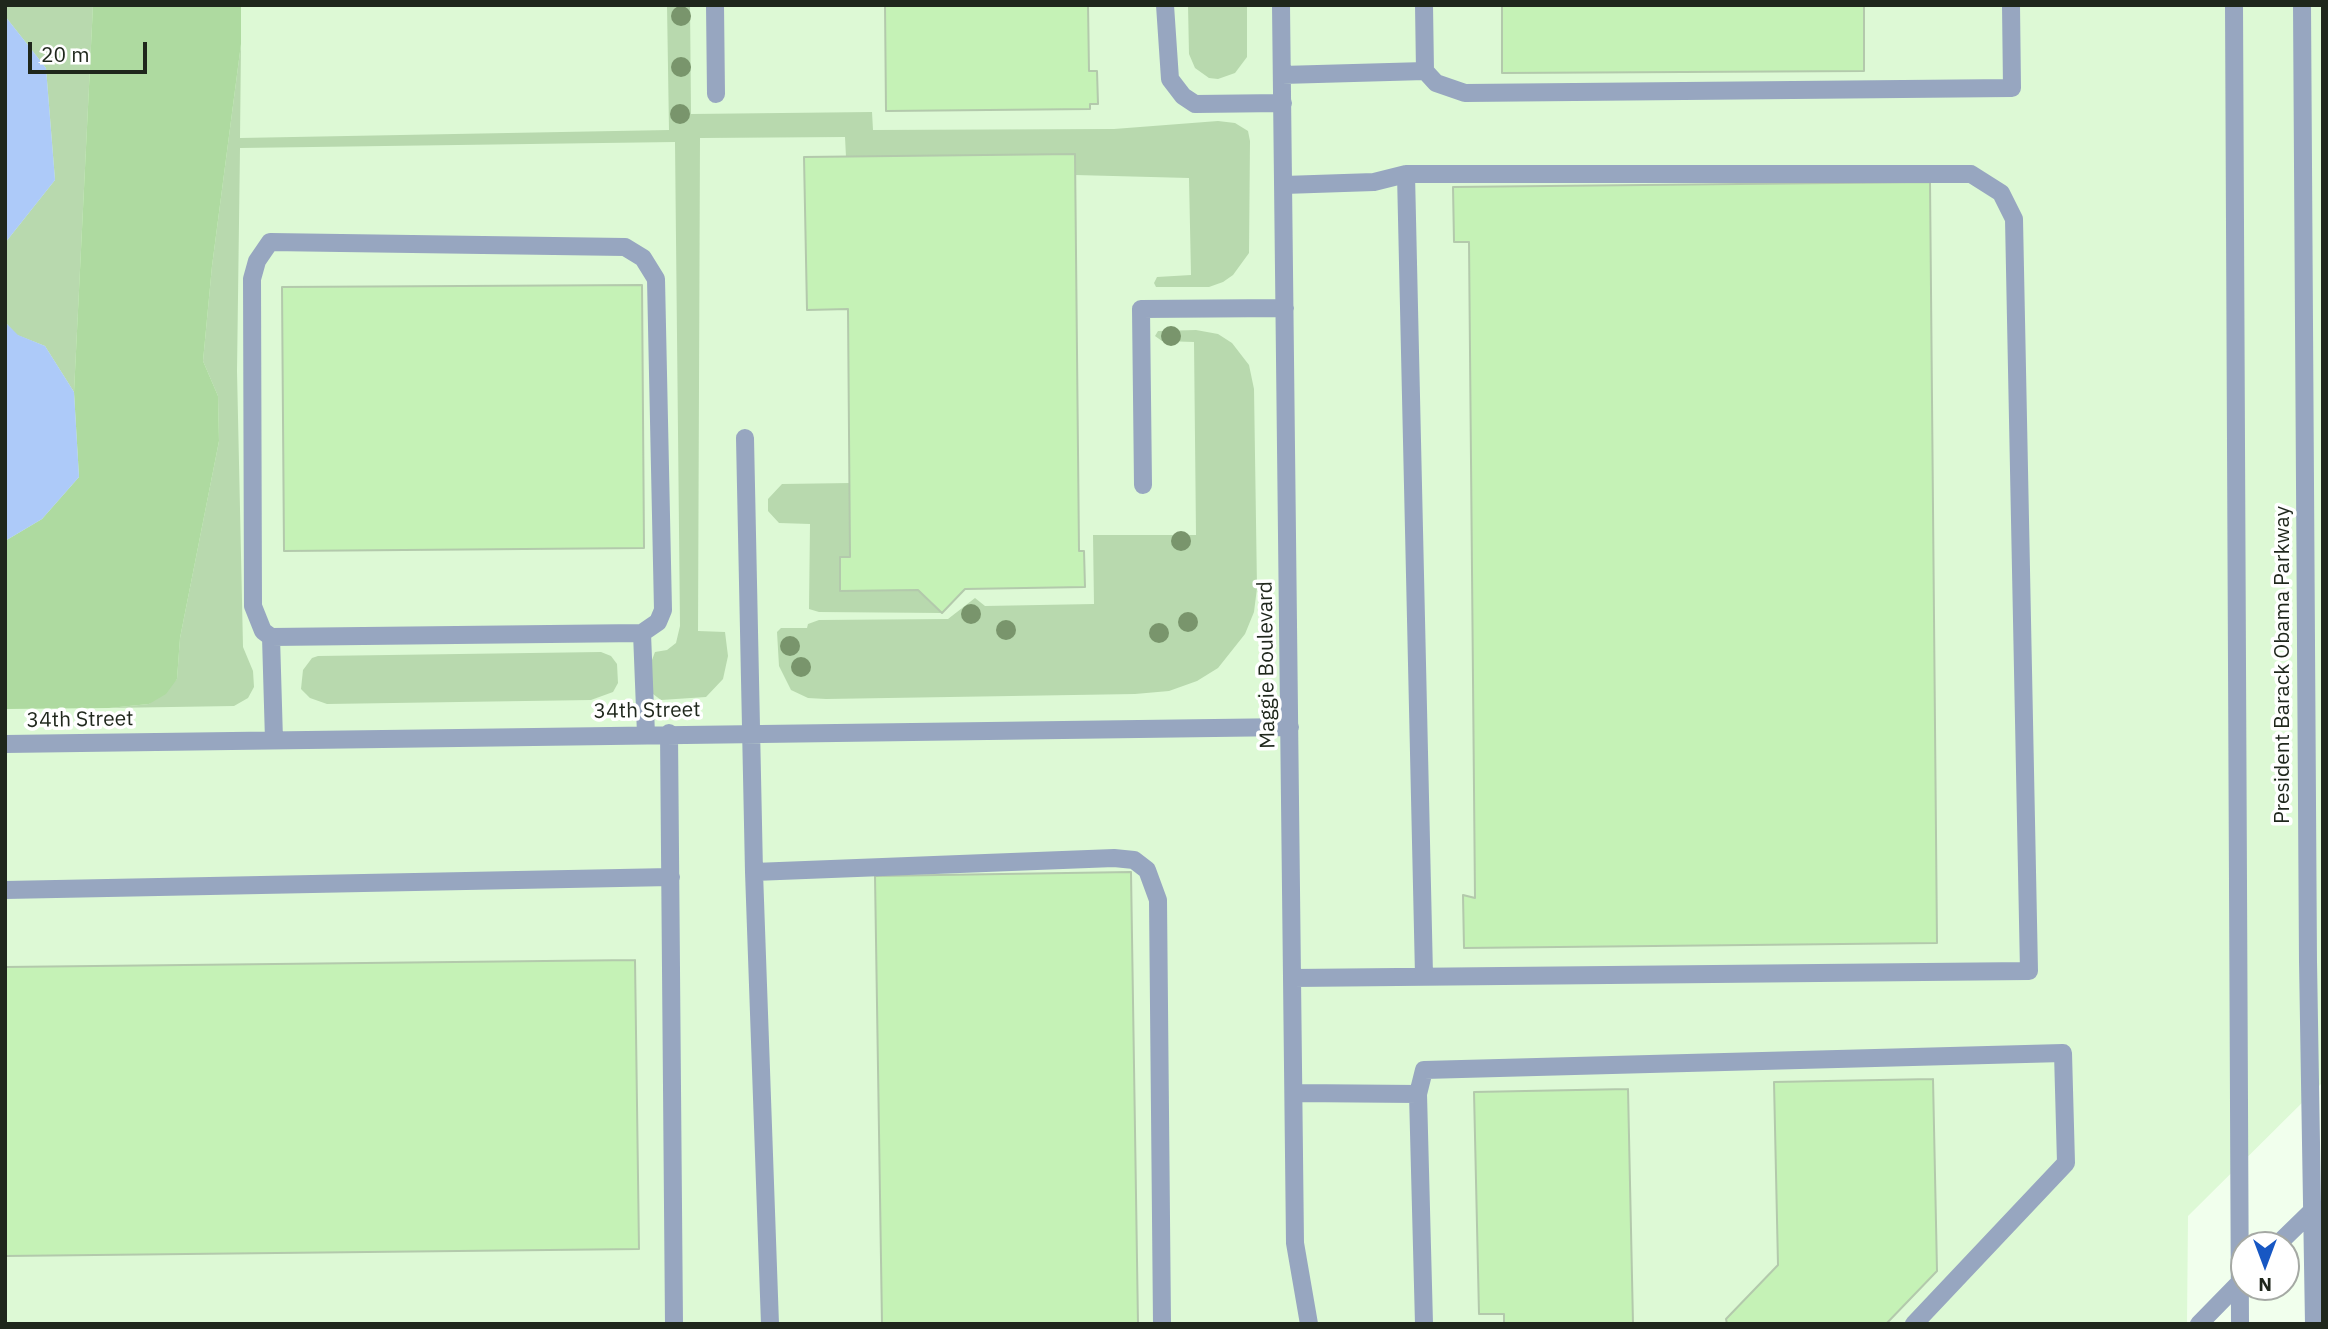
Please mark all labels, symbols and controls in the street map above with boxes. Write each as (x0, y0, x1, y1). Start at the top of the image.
scale bar (32, 28, 150, 72)
text: 20 m (41, 40, 90, 68)
street label: President Barack Obama Parkway (2270, 506, 2296, 824)
street label: Maggie Boulevard (1253, 581, 1281, 749)
street label: 34th Street (593, 697, 701, 725)
street label: 34th Street (26, 706, 134, 734)
north arrow (2230, 1231, 2300, 1301)
text: N (2258, 1273, 2272, 1297)

